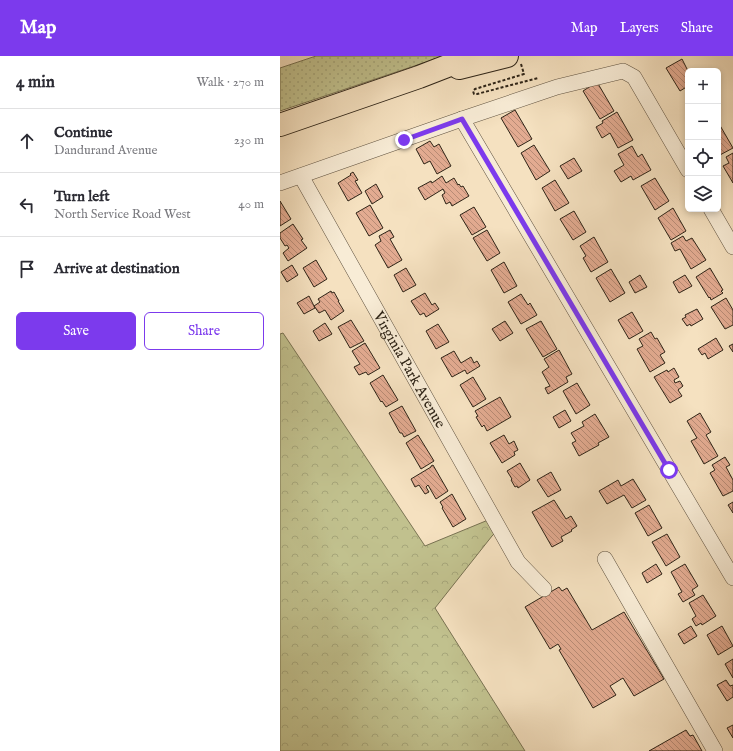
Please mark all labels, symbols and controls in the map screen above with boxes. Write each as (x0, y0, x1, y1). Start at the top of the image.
text: Map (20, 16, 56, 40)
text: Map (571, 19, 598, 37)
text: Layers (620, 19, 659, 37)
text: Share (681, 19, 713, 37)
map controls (685, 68, 721, 212)
button: + (685, 68, 721, 104)
text: 4 min (16, 72, 55, 93)
text: Walk · 270 m (196, 74, 264, 91)
button: − (685, 104, 721, 140)
text: Continue (54, 123, 112, 142)
icon: ahead (16, 130, 38, 152)
route end (395, 131, 413, 149)
text: 230 m (234, 132, 264, 149)
button: locate (685, 140, 721, 176)
text: Dandurand Avenue (54, 142, 157, 159)
button: layers (685, 176, 721, 212)
text: Turn left (54, 187, 110, 206)
icon: left (16, 194, 38, 216)
text: 40 m (238, 196, 264, 213)
text: North Service Road West (54, 206, 191, 223)
icon: arrive (16, 258, 38, 280)
text: Arrive at destination (54, 259, 180, 278)
street label: Virginia Park Avenue (368, 307, 450, 432)
button: Save (16, 312, 136, 350)
button: Share (144, 312, 264, 350)
route start (660, 461, 678, 479)

